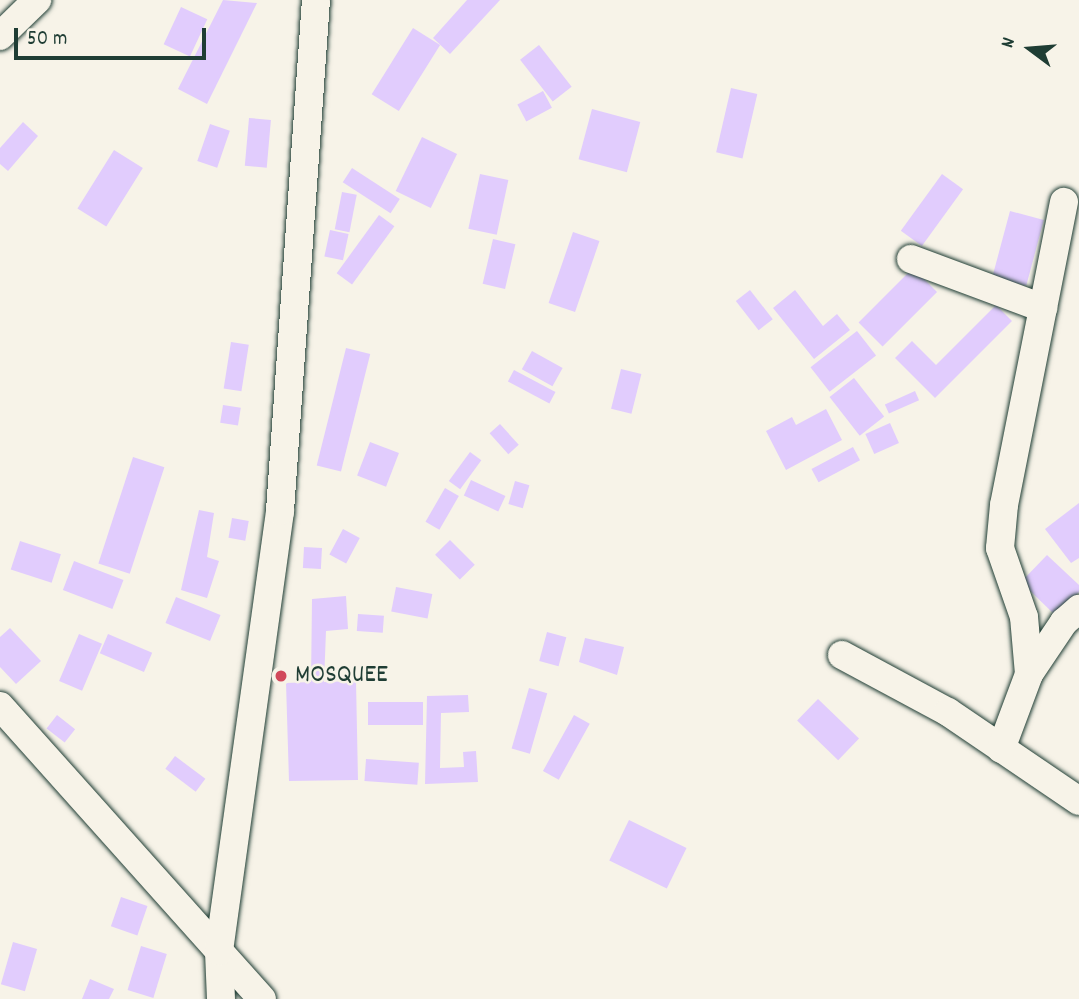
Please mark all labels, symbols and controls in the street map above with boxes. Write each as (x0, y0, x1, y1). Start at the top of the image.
scale bar (18, 14, 210, 58)
north arrow (995, 14, 1065, 84)
text: 50 m (27, 25, 67, 55)
text: N (995, 35, 1024, 51)
place label: MOSQUEE (295, 660, 388, 692)
marker: MOSQUEE (273, 668, 289, 684)

